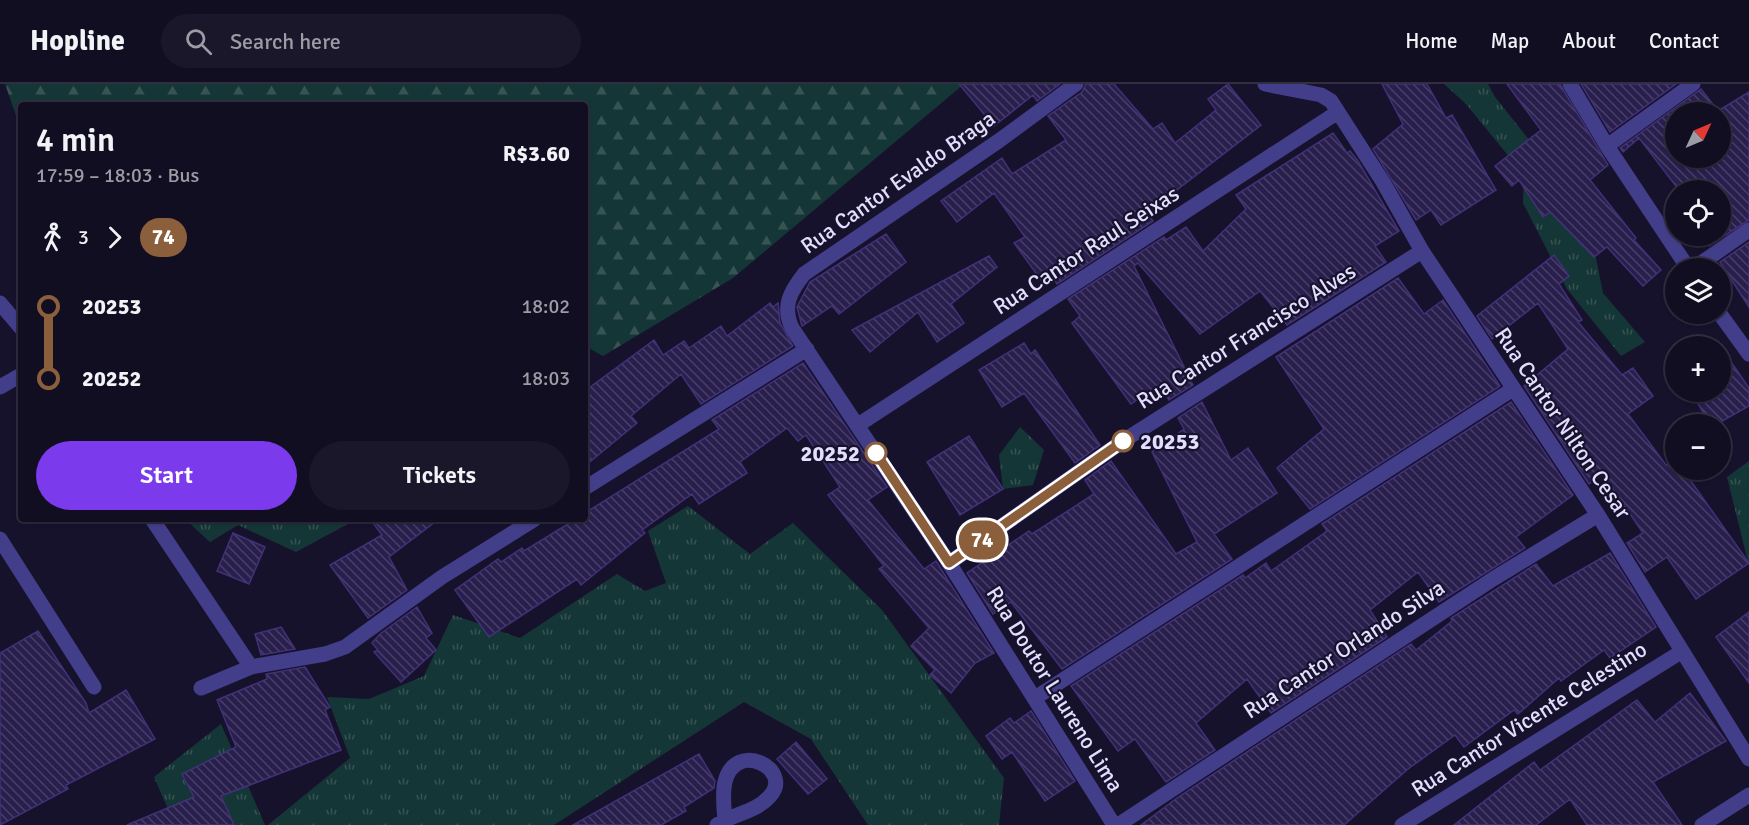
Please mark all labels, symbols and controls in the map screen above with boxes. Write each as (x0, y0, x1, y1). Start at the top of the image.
search box (161, 14, 581, 68)
text: Hopline (30, 24, 125, 58)
icon: search (182, 25, 215, 58)
text: Search here (230, 28, 341, 55)
text: Home (1405, 28, 1458, 54)
text: Map (1491, 28, 1529, 54)
text: About (1562, 28, 1616, 54)
text: Contact (1649, 28, 1719, 54)
north arrow (1665, 102, 1731, 168)
map controls (1665, 102, 1731, 480)
street label: Rua Cantor Evaldo Braga (796, 105, 1000, 259)
text: 4 min (36, 120, 115, 161)
text: R$3.60 (503, 140, 570, 167)
text: 17:59 – 18:03 · Bus (36, 163, 199, 188)
street label: Rua Cantor Raul Seixas (988, 180, 1184, 320)
button: locate (1665, 180, 1731, 246)
icon: walk (36, 221, 69, 254)
icon: forward (98, 221, 131, 254)
text: 74 (152, 224, 175, 250)
text: 3 (78, 225, 89, 250)
street label: Rua Cantor Francisco Alves (1131, 257, 1361, 415)
button: layers (1665, 258, 1731, 324)
text: 20253 (82, 293, 141, 320)
text: 18:02 (521, 294, 570, 319)
street label: Rua Cantor Nilton Cesar (1489, 322, 1637, 524)
button: + (1665, 336, 1731, 402)
text: 20252 (82, 365, 141, 392)
text: 18:03 (521, 366, 570, 391)
button: − (1665, 414, 1731, 480)
place label: 20253 (1140, 428, 1199, 455)
marker: 20253 (1112, 430, 1134, 452)
place label: 20252 (801, 440, 860, 467)
button: Start (36, 441, 297, 510)
button: Tickets (309, 441, 570, 510)
marker: 20252 (865, 442, 887, 464)
line badge: 74 (955, 520, 1009, 560)
text: 74 (971, 527, 993, 553)
street label: Rua Cantor Orlando Silva (1238, 574, 1450, 724)
street label: Rua Doutor Laureno Lima (981, 581, 1129, 797)
street label: Rua Cantor Vicente Celestino (1406, 635, 1652, 803)

